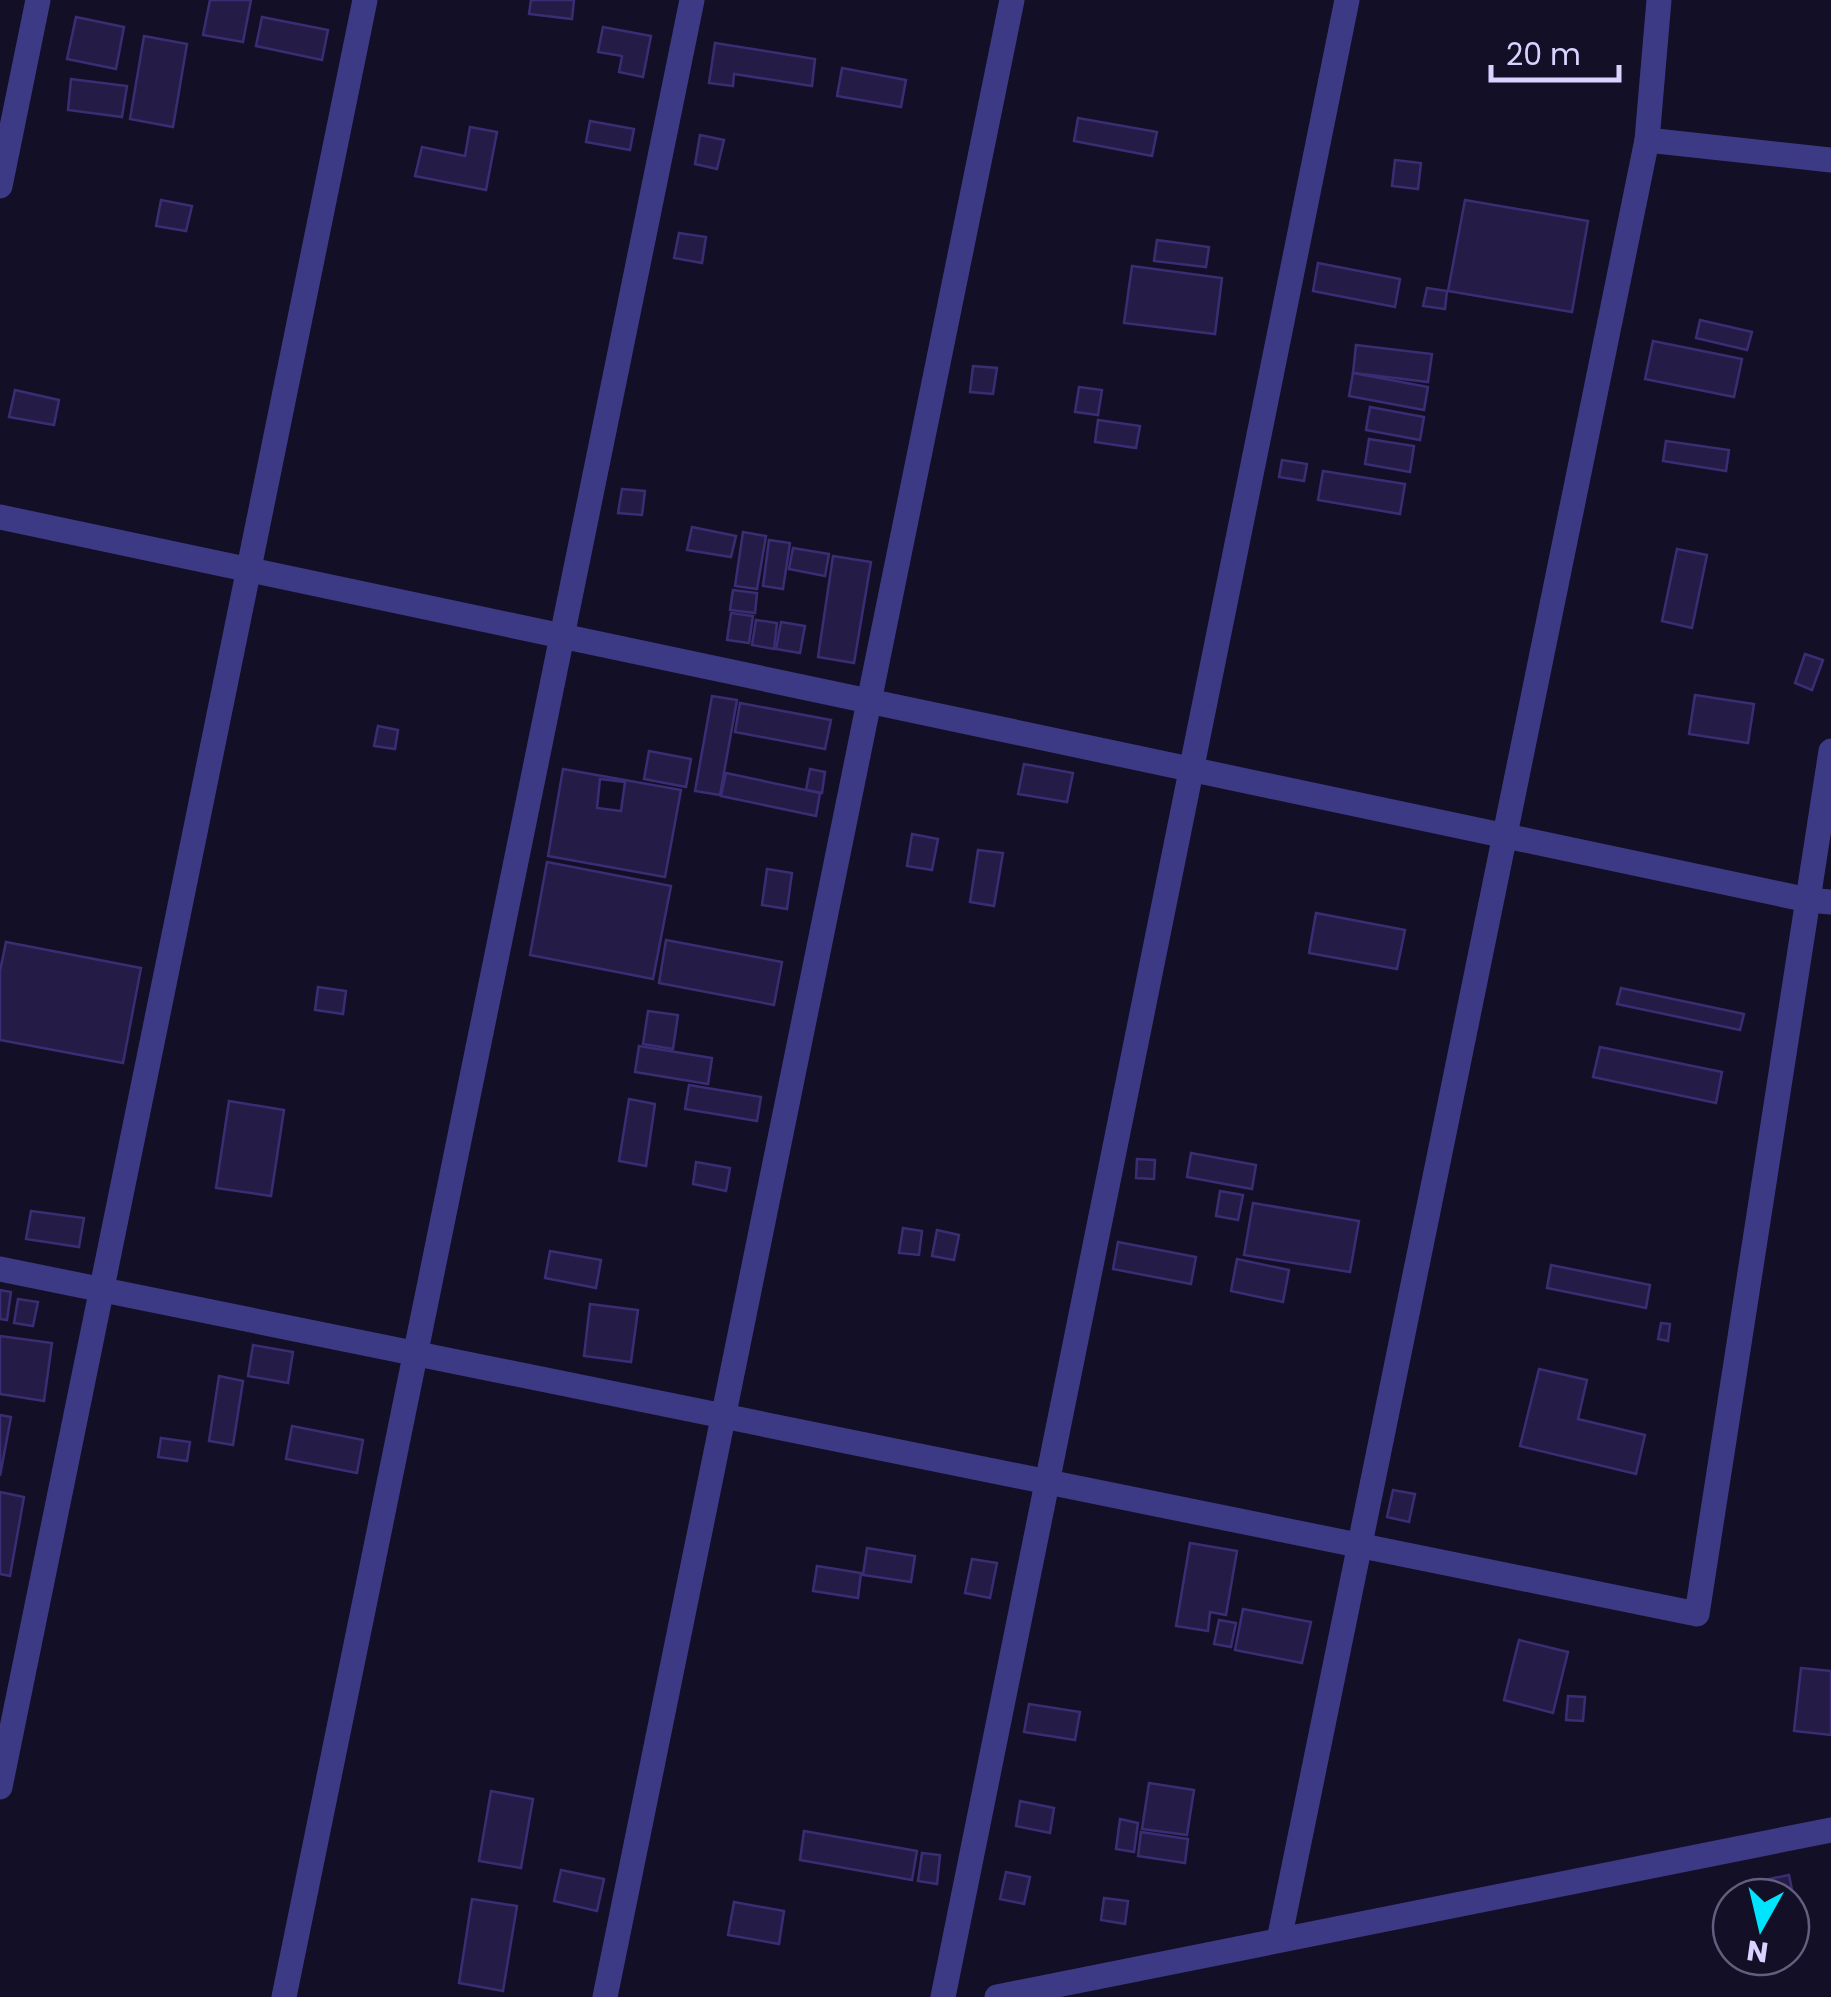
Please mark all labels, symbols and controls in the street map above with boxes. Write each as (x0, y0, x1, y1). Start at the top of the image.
scale bar (1491, 20, 1618, 82)
text: 20 m (1506, 33, 1581, 76)
north arrow (1711, 1877, 1811, 1977)
text: N (1744, 1930, 1771, 1972)

